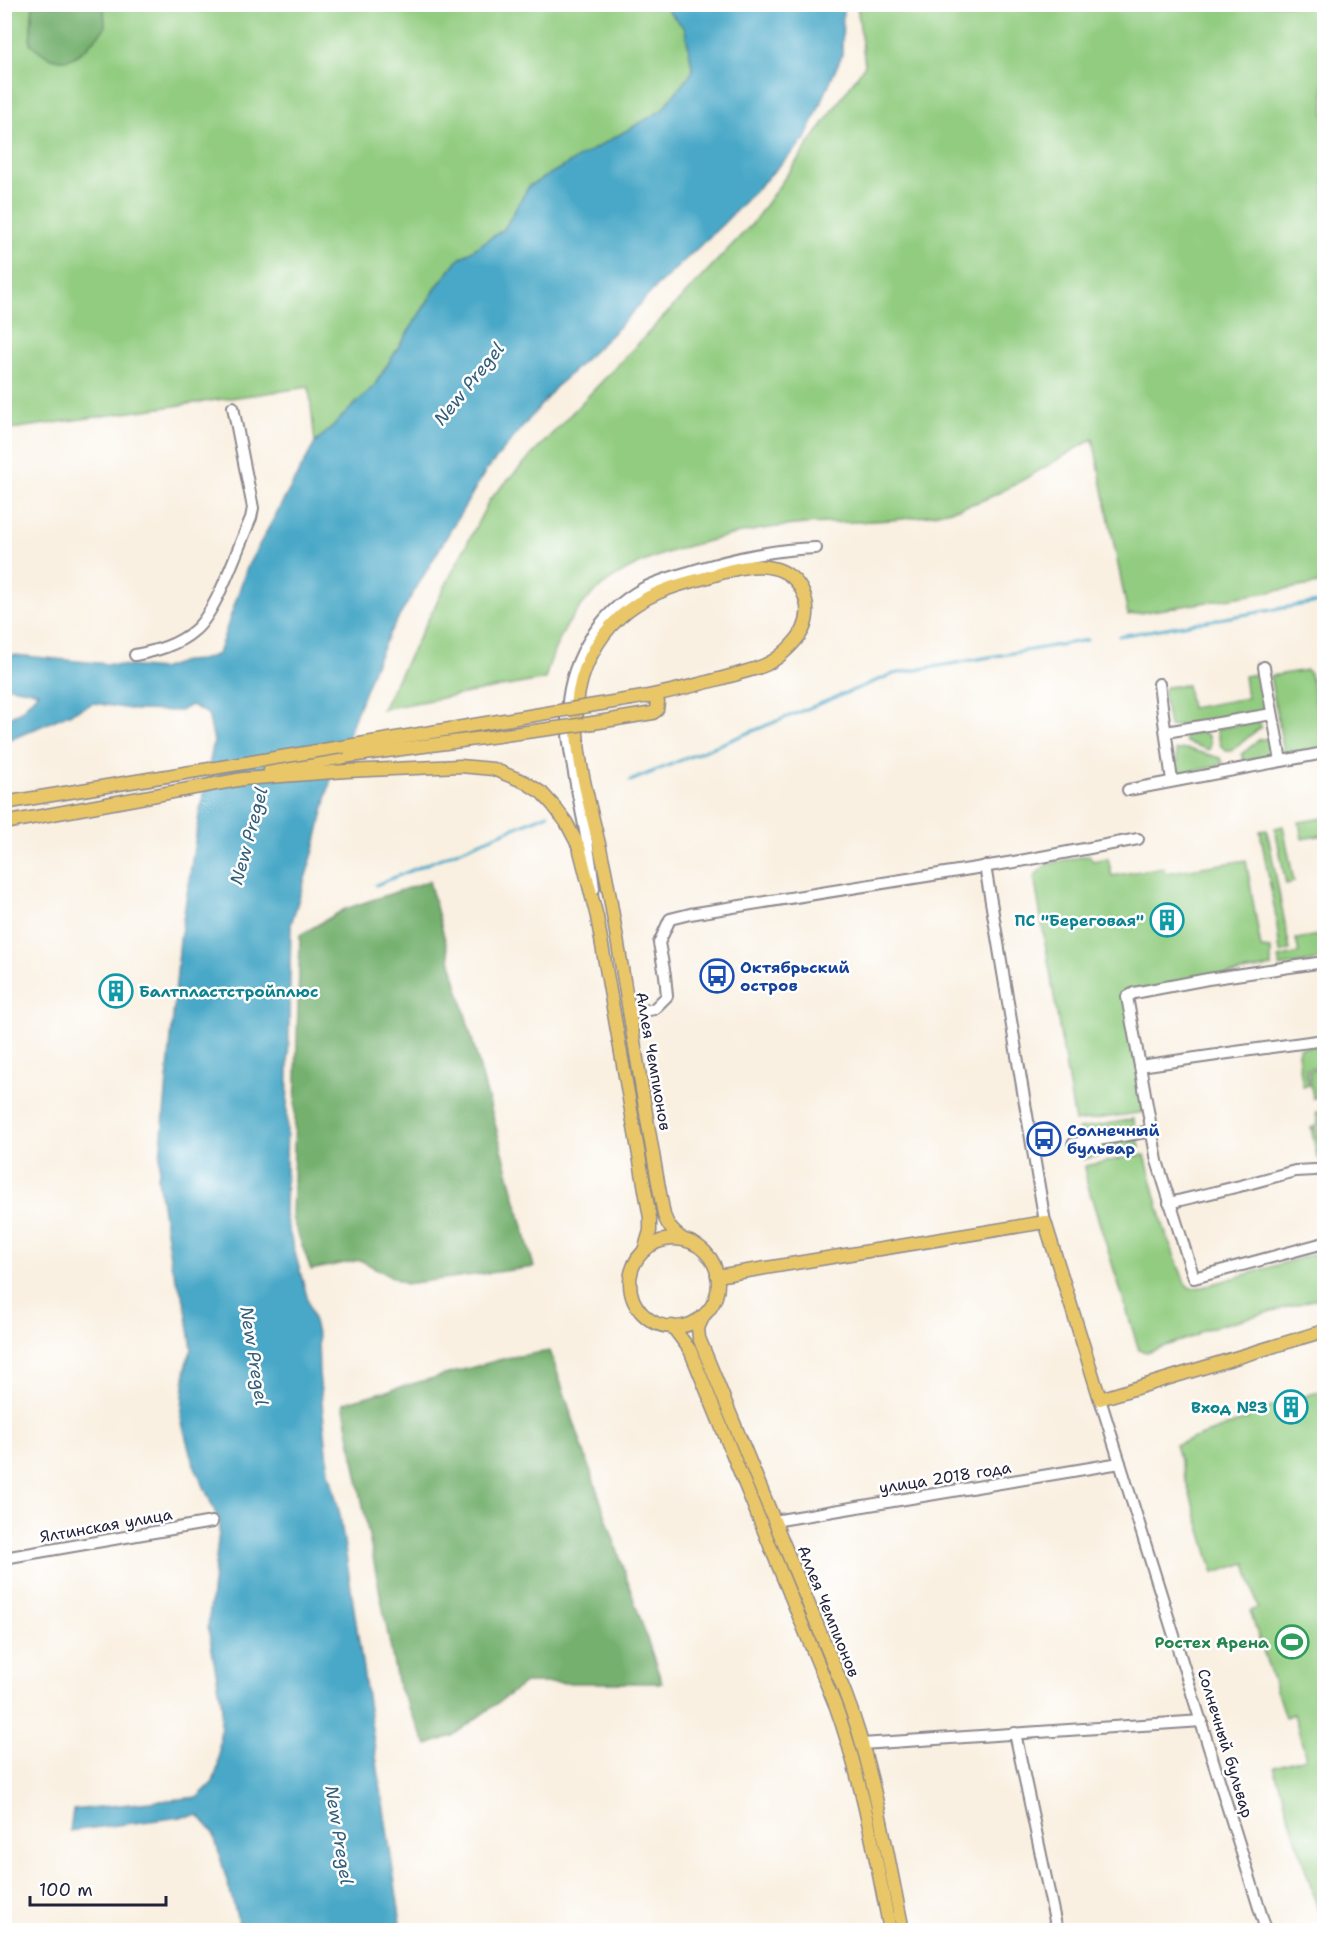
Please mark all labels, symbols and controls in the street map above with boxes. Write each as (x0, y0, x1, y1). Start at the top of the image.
water label: New Pregel (428, 337, 510, 430)
water label: New Pregel (224, 784, 274, 887)
building icon: ПС "Береговая" (1149, 902, 1185, 938)
place label: ПС "Береговая" (1014, 910, 1144, 931)
place label: Октябрьский остров (740, 957, 850, 996)
bus stop icon: Октябрьский остров (699, 958, 735, 994)
building icon: Балтпластстройплюс (98, 973, 134, 1009)
place label: Балтпластстройплюс (139, 981, 318, 1002)
street label: Аллея Чемпионов (631, 990, 676, 1132)
place label: Солнечный бульвар (1067, 1120, 1160, 1159)
bus stop icon: Солнечный бульвар (1026, 1121, 1062, 1157)
water label: New Pregel (234, 1305, 274, 1408)
building icon: Вход №3 (1273, 1389, 1309, 1425)
place label: Вход №3 (1191, 1397, 1268, 1418)
street label: улица 2018 года (877, 1457, 1013, 1498)
street label: Ялтинская улица (38, 1503, 174, 1547)
street label: Аллея Чемпионов (792, 1542, 865, 1680)
sports icon: Ростех Арена (1274, 1624, 1310, 1660)
place label: Ростех Арена (1154, 1632, 1269, 1653)
street label: Солнечный бульвар (1193, 1666, 1258, 1820)
water label: New Pregel (319, 1784, 359, 1887)
scale bar (30, 1869, 166, 1907)
text: 100 m (39, 1878, 93, 1902)

